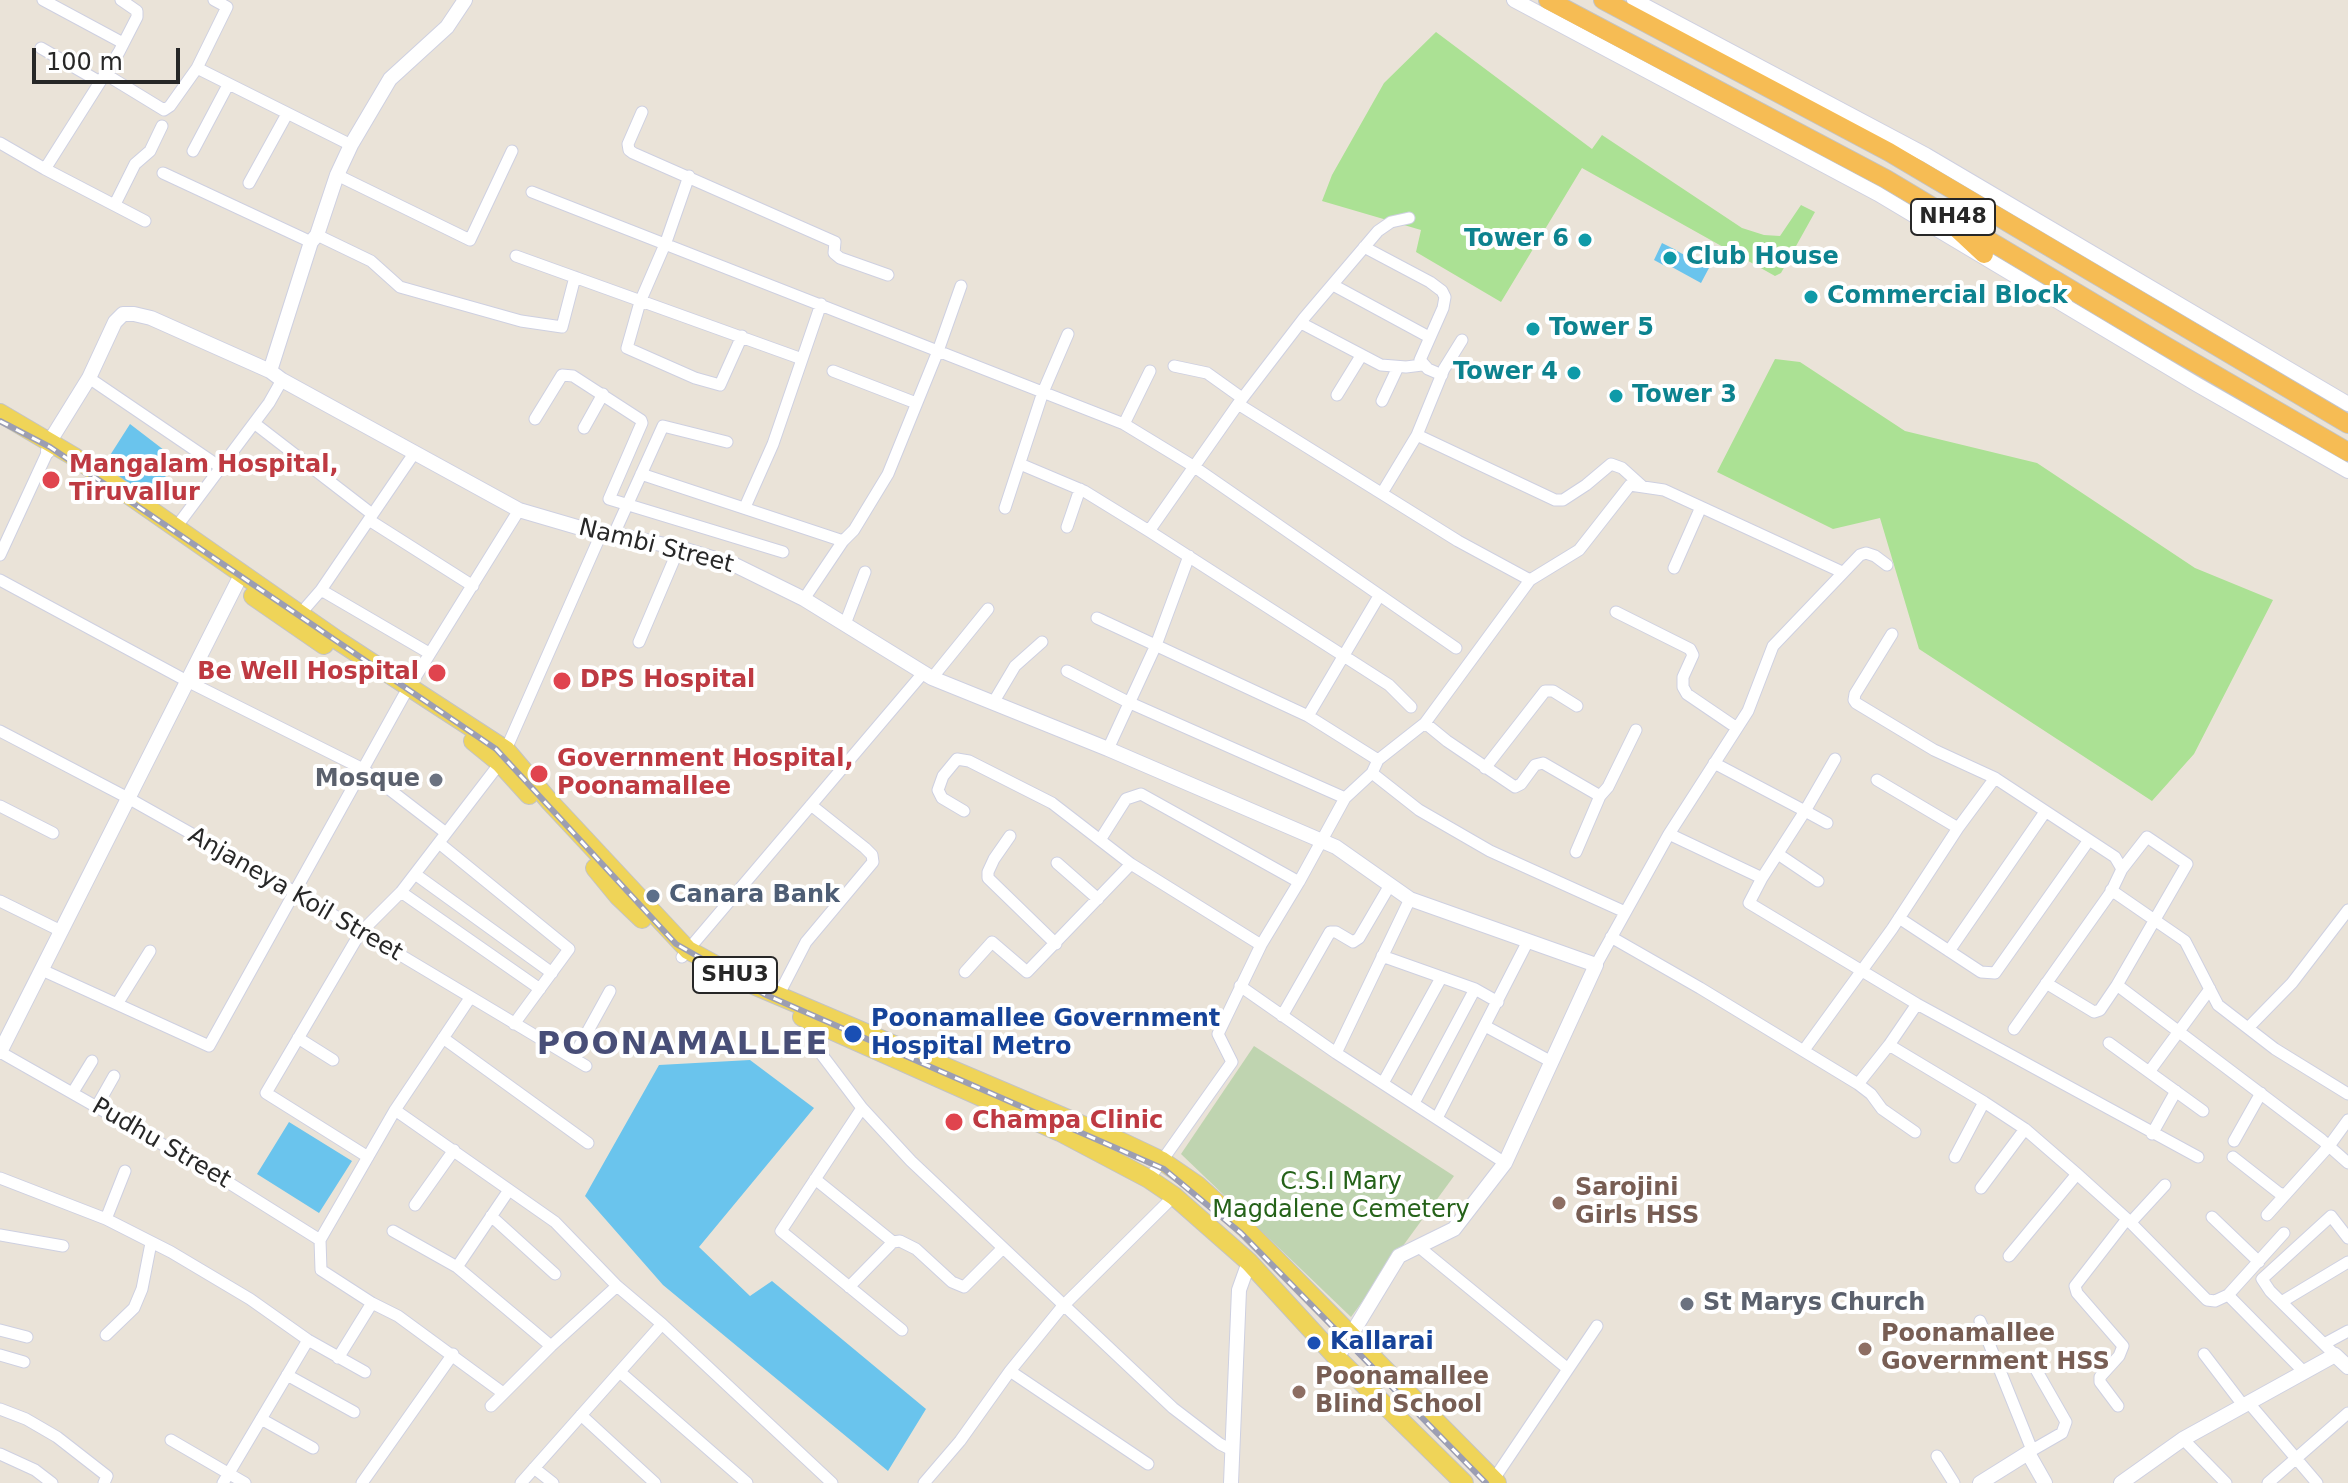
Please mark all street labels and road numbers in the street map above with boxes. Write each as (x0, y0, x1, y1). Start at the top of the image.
road number: NH48 (1911, 199, 1995, 235)
street label: Nambi Street (576, 514, 736, 580)
street label: Anjaneya Koil Street (183, 822, 407, 968)
road number: SHU3 (693, 957, 777, 993)
street label: Pudhu Street (86, 1093, 236, 1195)

